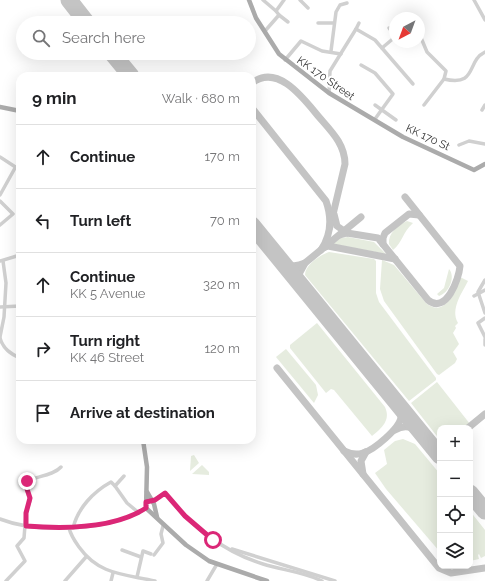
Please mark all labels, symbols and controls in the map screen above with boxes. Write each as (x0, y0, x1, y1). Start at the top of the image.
north arrow (389, 12, 425, 48)
search box (16, 16, 256, 60)
icon: search (30, 27, 52, 49)
text: Search here (62, 29, 145, 47)
street label: KK 170 Street (294, 54, 357, 103)
text: 9 min (32, 88, 77, 108)
text: Walk · 680 m (162, 91, 240, 106)
street label: KK 170 St (404, 122, 452, 153)
icon: ahead (32, 146, 54, 168)
text: Continue (70, 148, 135, 166)
text: 170 m (204, 149, 240, 164)
icon: left (32, 210, 54, 232)
text: Turn left (70, 212, 131, 230)
text: 70 m (210, 213, 240, 228)
text: Continue (70, 268, 135, 286)
icon: ahead (32, 274, 54, 296)
text: 320 m (203, 277, 240, 292)
text: KK 5 Avenue (70, 286, 146, 301)
text: Turn right (70, 332, 140, 350)
icon: right (32, 338, 54, 360)
text: 120 m (204, 341, 240, 356)
text: KK 46 Street (70, 350, 144, 365)
icon: arrive (32, 402, 54, 424)
text: Arrive at destination (70, 404, 215, 422)
map controls (437, 425, 473, 569)
button: + (437, 425, 473, 461)
button: − (437, 461, 473, 497)
route end (18, 472, 36, 490)
button: locate (437, 497, 473, 533)
route start (204, 531, 222, 549)
button: layers (437, 533, 473, 569)

